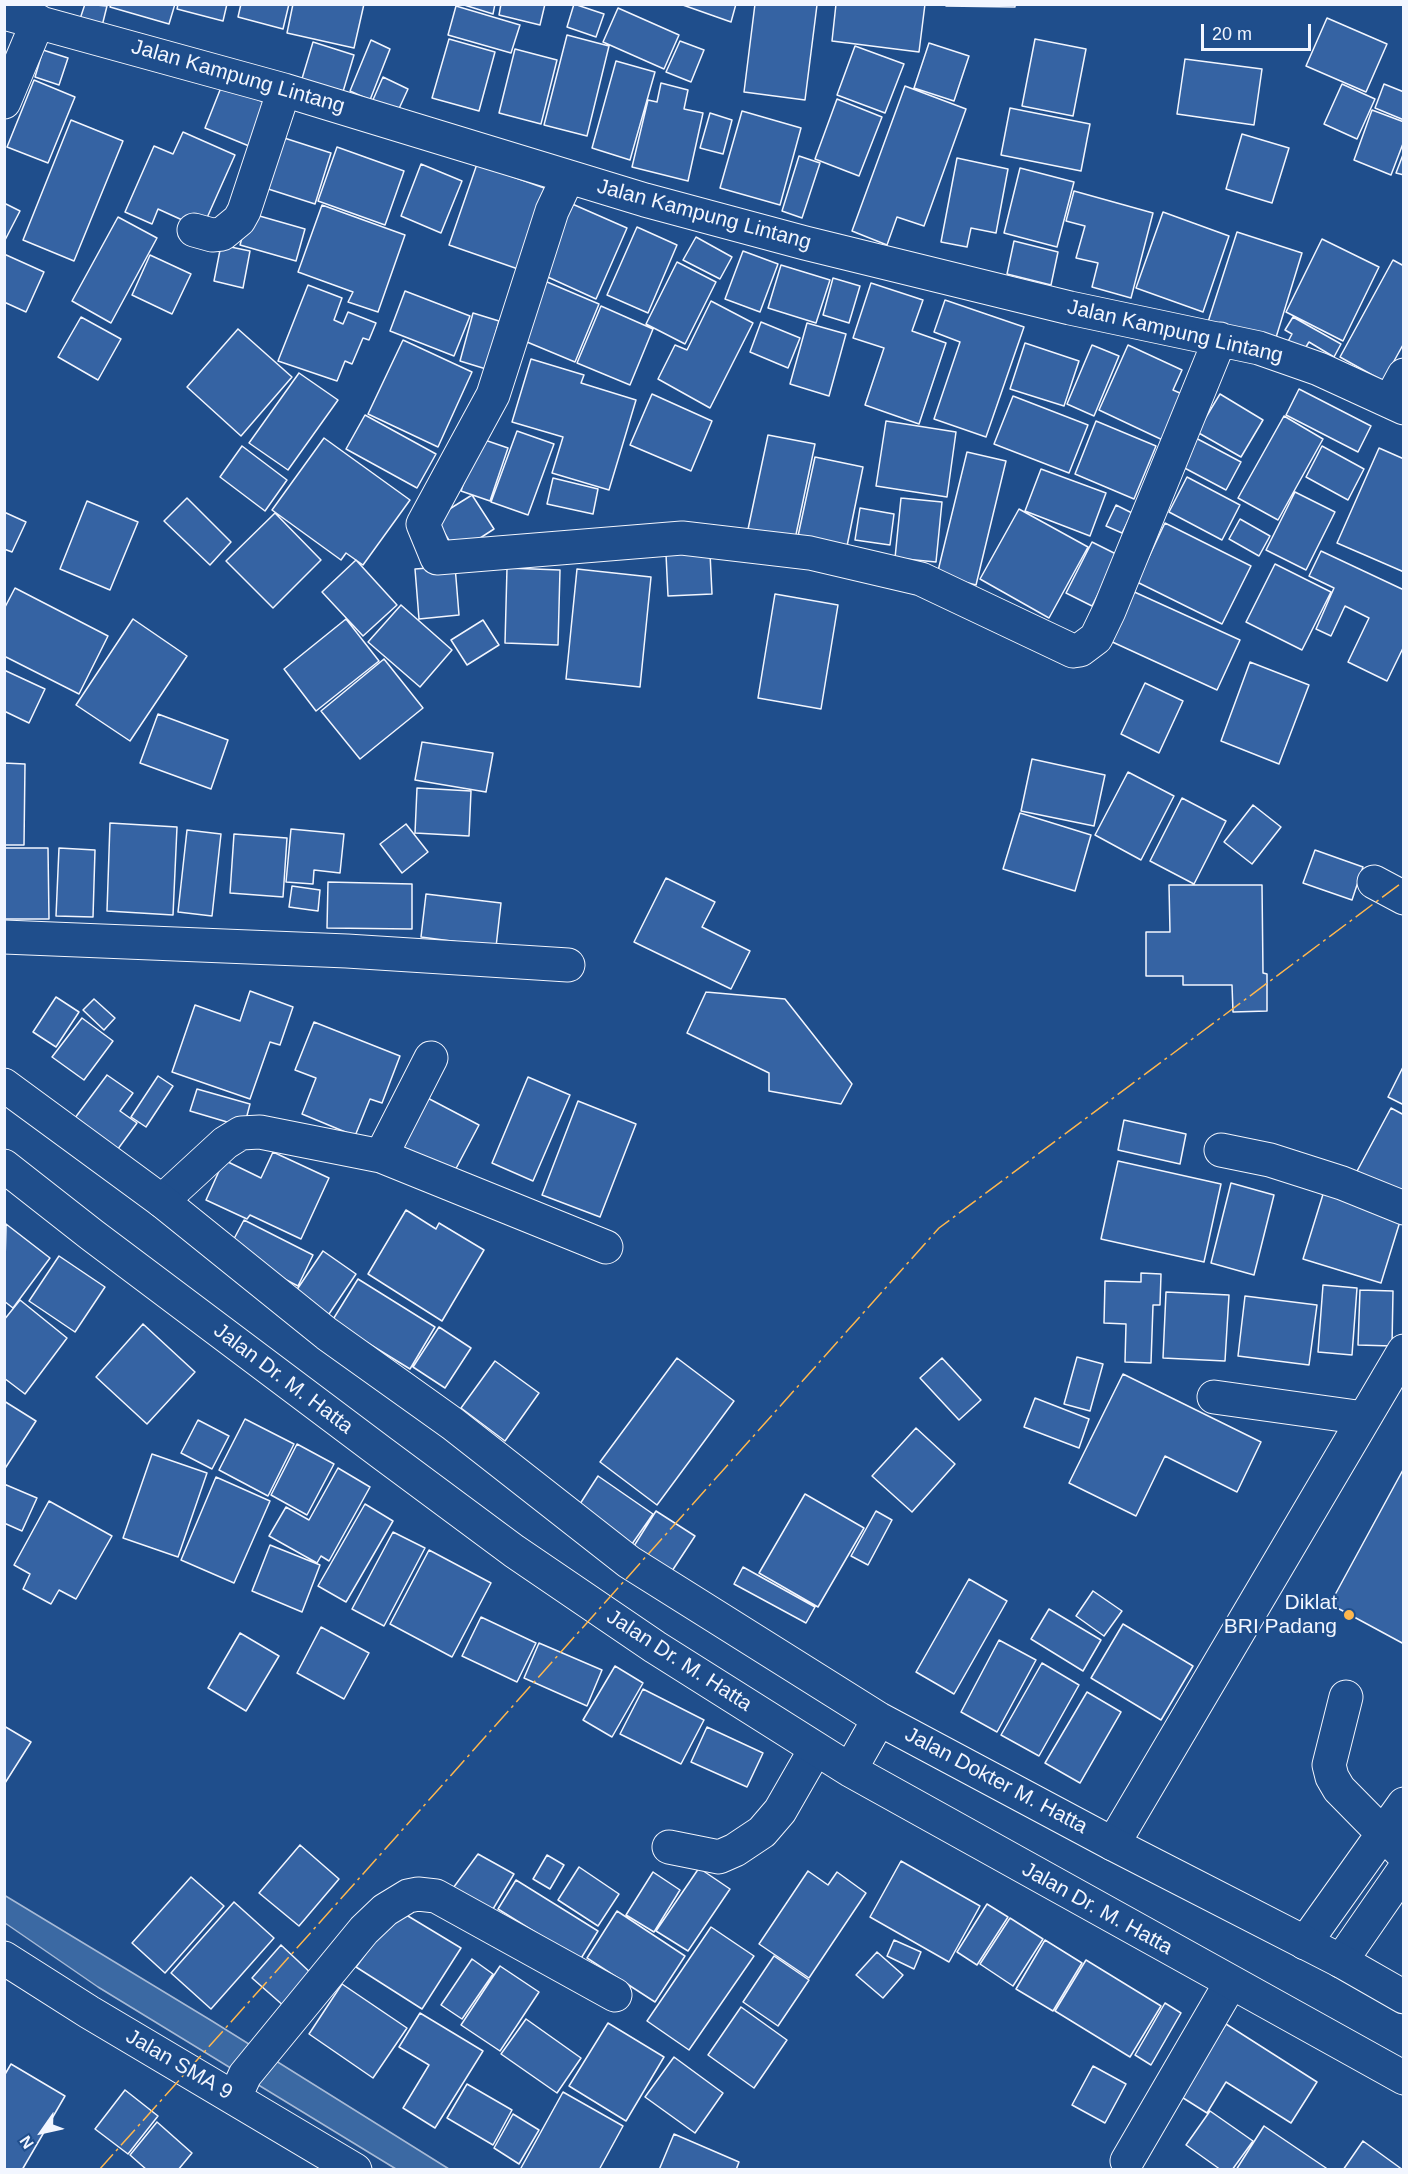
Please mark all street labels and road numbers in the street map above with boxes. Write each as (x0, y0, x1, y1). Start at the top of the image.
street label: Jalan Kampung Lintang (128, 34, 348, 120)
street label: Jalan Kampung Lintang (594, 174, 814, 256)
street label: Jalan Kampung Lintang (1065, 295, 1285, 369)
street label: Jalan Dr. M. Hatta (208, 1318, 358, 1440)
street label: Jalan Dr. M. Hatta (602, 1605, 756, 1717)
street label: Jalan Dokter M. Hatta (900, 1722, 1092, 1840)
street label: Jalan Dr. M. Hatta (1017, 1857, 1177, 1961)
street label: Jalan SMA 9 (121, 2024, 237, 2106)

